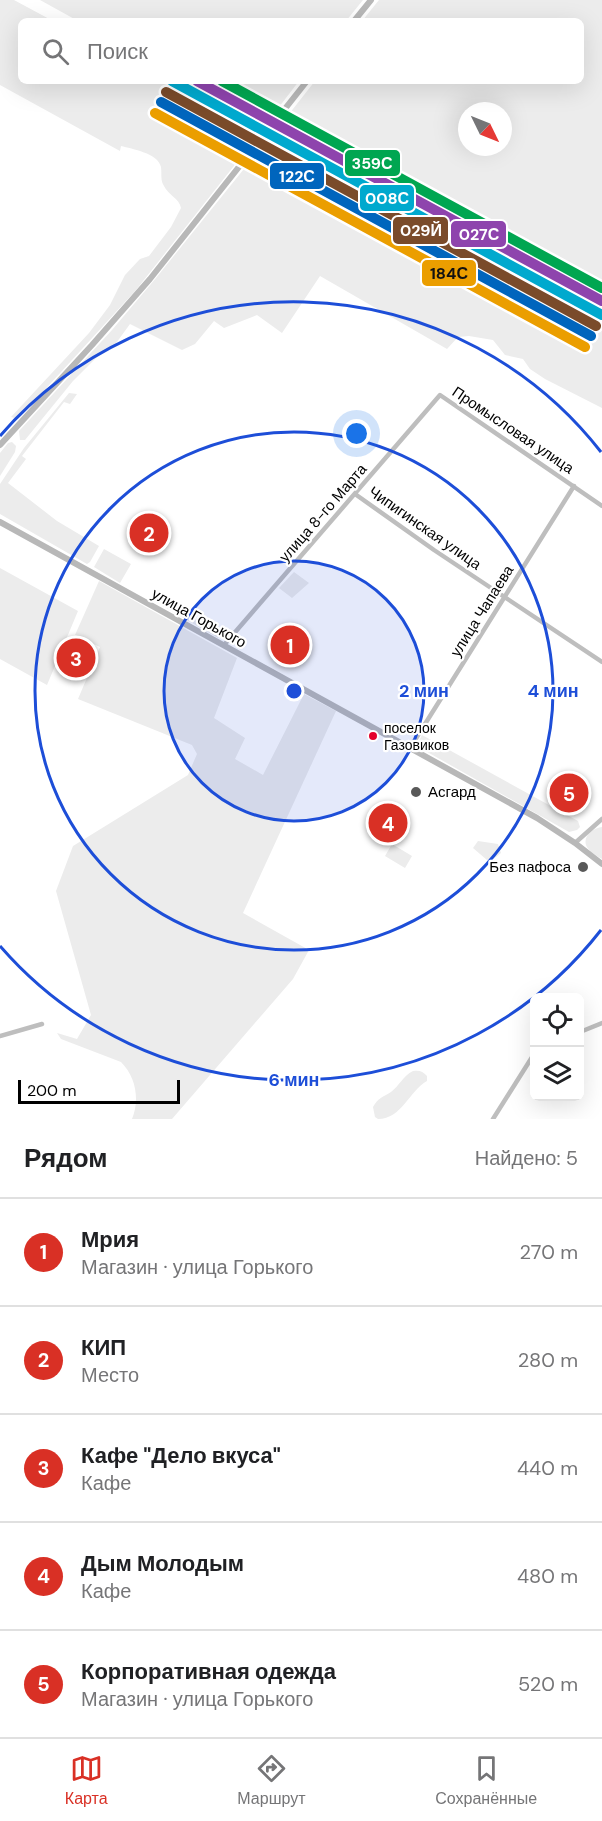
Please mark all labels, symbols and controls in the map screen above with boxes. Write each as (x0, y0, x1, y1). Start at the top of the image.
search box (18, 18, 584, 84)
icon: search (39, 35, 72, 68)
text: Поиск (87, 37, 148, 66)
north arrow (458, 102, 512, 156)
line badge: 359С (344, 149, 401, 177)
text: 359С (352, 153, 393, 174)
line badge: 122С (269, 162, 325, 190)
text: 122С (279, 166, 315, 187)
line badge: 008С (359, 184, 415, 212)
text: 008С (365, 188, 410, 209)
line badge: 029Й (392, 216, 449, 245)
text: 029Й (400, 220, 442, 241)
line badge: 027С (450, 220, 507, 248)
text: 027С (459, 224, 500, 245)
line badge: 184С (421, 259, 477, 287)
text: 184С (430, 263, 468, 284)
street label: Промысловая улица (448, 382, 578, 479)
your location (342, 419, 371, 448)
street label: улица 8-го Марта (275, 459, 372, 566)
street label: Чипигинская улица (365, 482, 486, 575)
pin: 2 (130, 510, 168, 556)
street label: улица Чапаева (446, 561, 519, 661)
street label: улица Горького (148, 584, 250, 652)
pin: 1 (270, 622, 310, 668)
pin: 3 (56, 636, 96, 680)
text: 2 мин (399, 679, 449, 703)
text: 4 мин (527, 679, 579, 703)
centre of rings (284, 681, 304, 701)
place label: поселок Газовиков (384, 719, 449, 754)
marker: поселок Газовиков (367, 730, 379, 742)
pin: 5 (550, 770, 588, 816)
place label: Асгард (428, 782, 476, 802)
marker: Асгард (409, 785, 423, 799)
pin: 4 (368, 800, 408, 846)
place label: Без пафоса (489, 857, 572, 877)
marker: Без пафоса (576, 860, 590, 874)
map controls (530, 993, 584, 1101)
button: locate (530, 993, 584, 1047)
button: layers (530, 1047, 584, 1101)
text: 6 мин (269, 1068, 319, 1092)
scale bar (18, 1077, 180, 1104)
text: 200 m (27, 1080, 76, 1101)
text: Рядом (24, 1141, 107, 1175)
text: Найдено: 5 (475, 1145, 578, 1171)
text: Мрия (81, 1225, 139, 1254)
text: 1 (40, 1239, 47, 1265)
text: 270 m (520, 1239, 578, 1265)
text: Магазин · улица Горького (81, 1254, 313, 1280)
text: КИП (81, 1333, 126, 1362)
text: 2 (38, 1347, 49, 1373)
text: 280 m (518, 1347, 578, 1373)
text: Место (81, 1362, 139, 1388)
text: Кафе "Дело вкуса" (81, 1441, 281, 1470)
text: 3 (37, 1455, 50, 1481)
text: 440 m (517, 1455, 578, 1481)
text: Кафе (81, 1470, 131, 1496)
text: Дым Молодым (81, 1549, 244, 1578)
text: 4 (37, 1563, 50, 1589)
text: 480 m (517, 1563, 578, 1589)
text: Кафе (81, 1578, 131, 1604)
text: Корпоративная одежда (81, 1657, 336, 1686)
text: 5 (37, 1671, 50, 1697)
text: 520 m (518, 1671, 578, 1697)
text: Магазин · улица Горького (81, 1686, 313, 1712)
tab: Карта (65, 1752, 108, 1809)
tab: Маршрут (237, 1752, 306, 1809)
tab: Сохранённые (435, 1752, 537, 1809)

